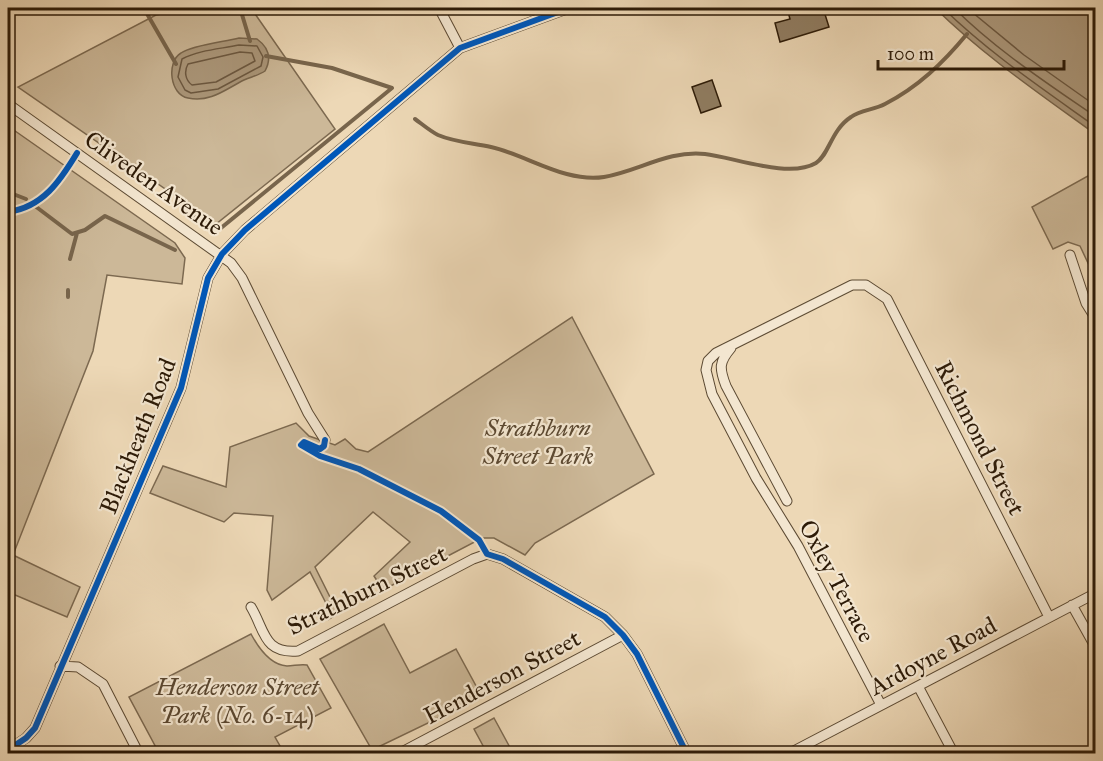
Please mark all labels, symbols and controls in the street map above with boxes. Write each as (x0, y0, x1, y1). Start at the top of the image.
scale bar (878, 33, 1064, 71)
text: 100 m (887, 43, 934, 65)
street label: Cliveden Avenue (79, 124, 229, 242)
street label: Blackheath Road (93, 354, 183, 518)
street label: Richmond Street (928, 356, 1032, 521)
park label: Strathburn Street Park (482, 413, 594, 471)
street label: Oxley Terrace (792, 515, 882, 647)
street label: Strathburn Street (282, 538, 452, 642)
street label: Ardoyne Road (863, 610, 1002, 703)
street label: Henderson Street (418, 623, 586, 731)
park label: Henderson Street Park (No. 6-14) (155, 672, 320, 730)

